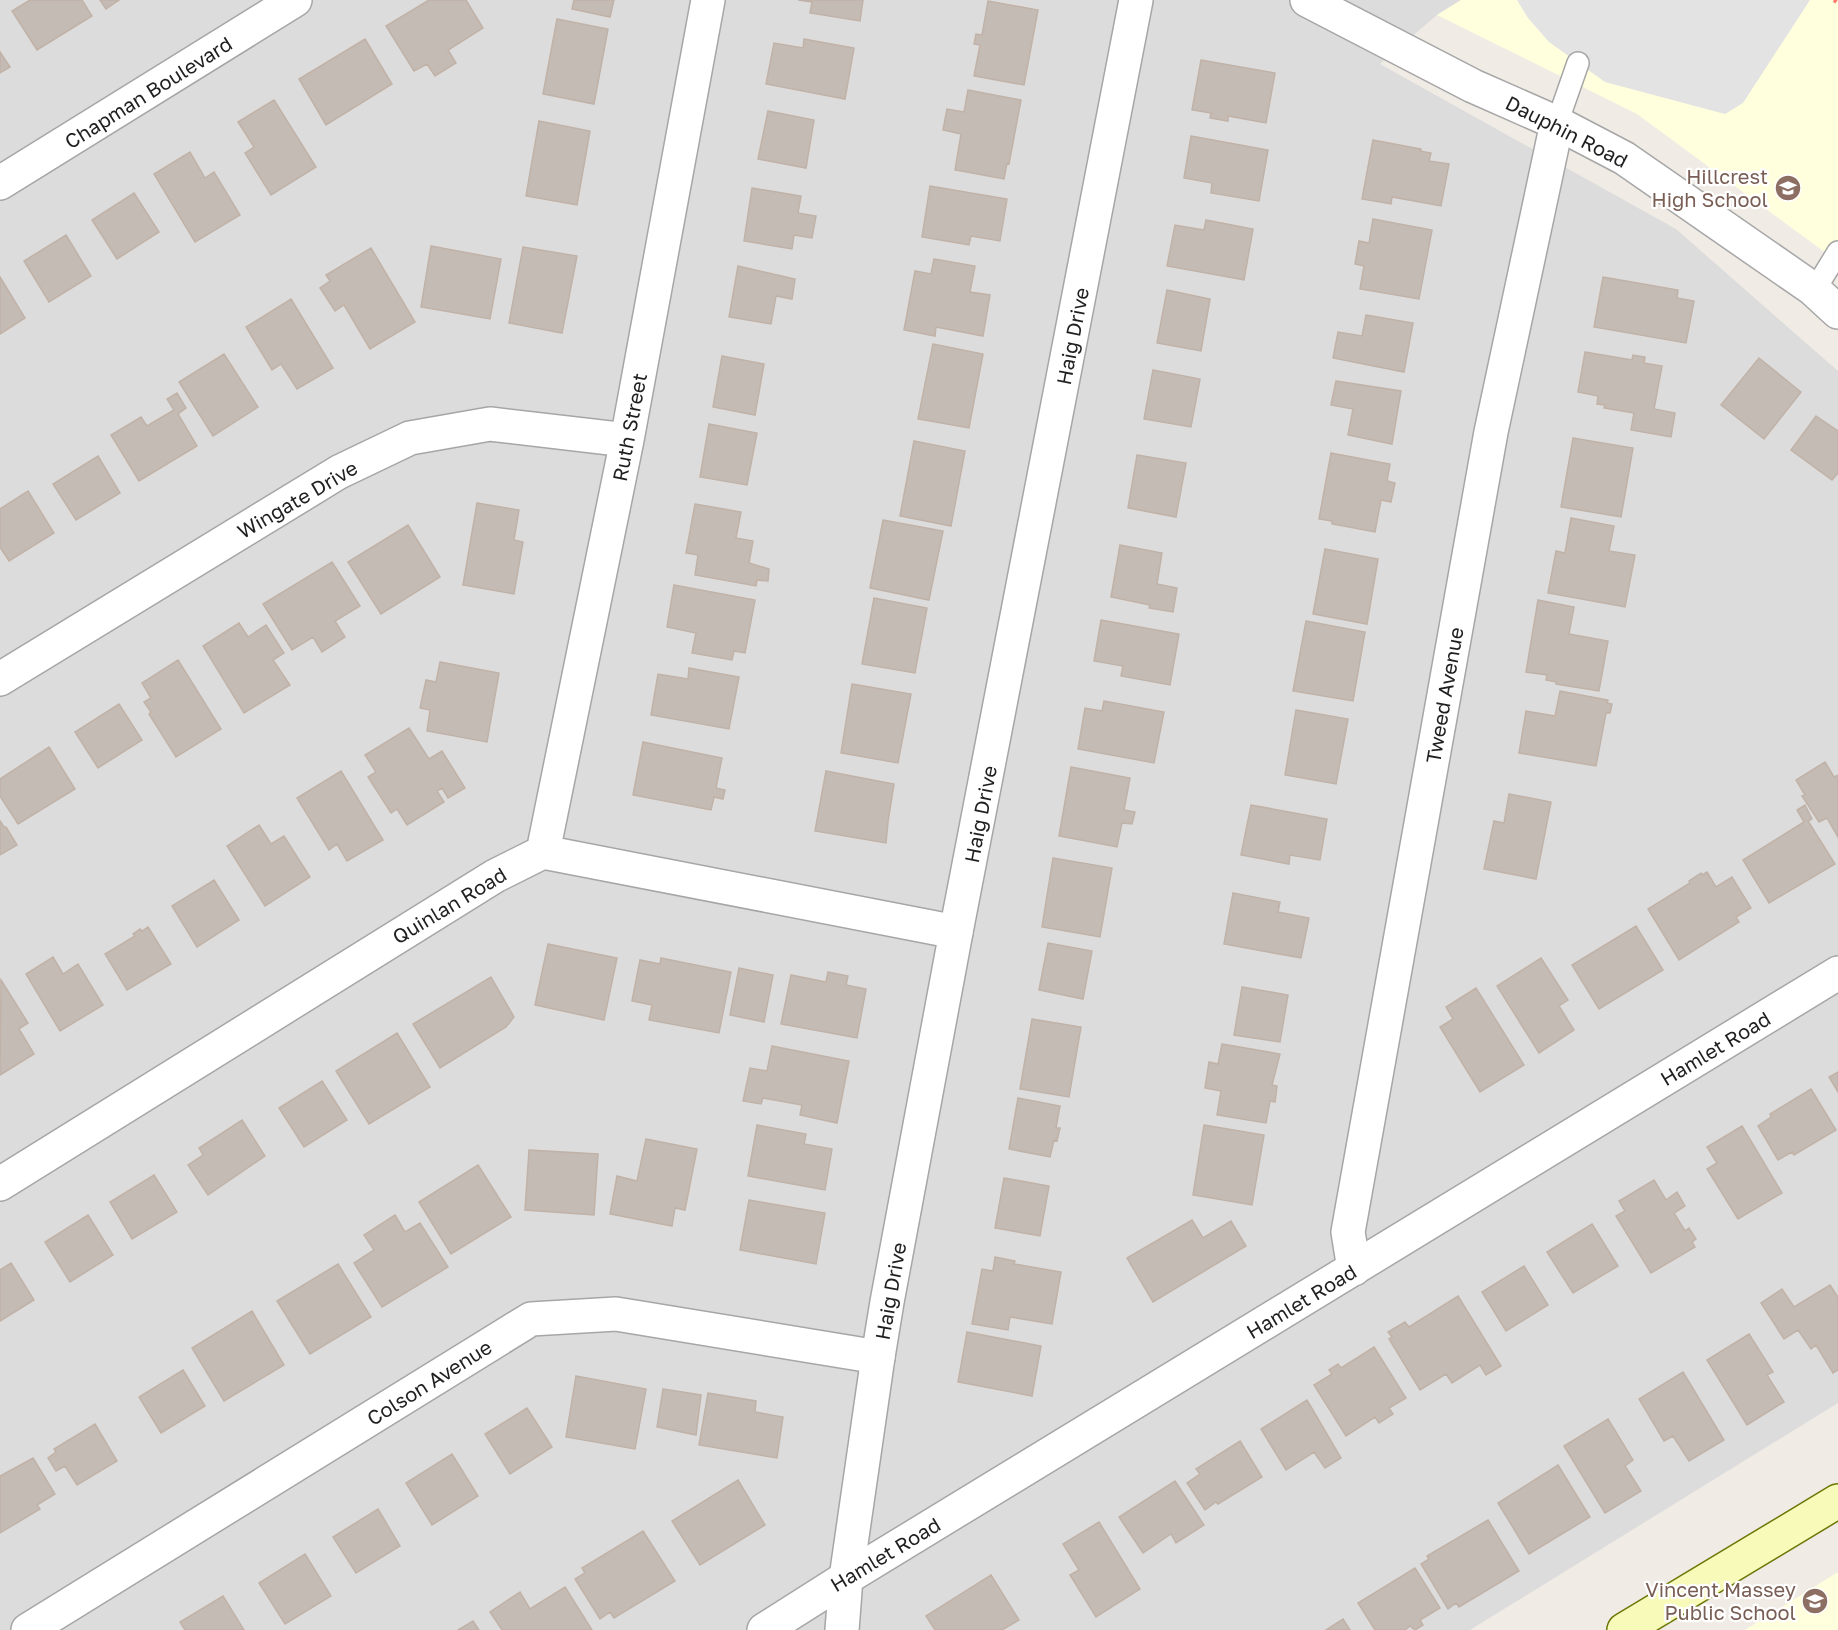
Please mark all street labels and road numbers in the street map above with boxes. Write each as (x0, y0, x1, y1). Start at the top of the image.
street label: Chapman Boulevard (60, 31, 236, 153)
street label: Dauphin Road (1502, 90, 1632, 172)
street label: Haig Drive (1051, 285, 1093, 387)
street label: Ruth Street (607, 371, 651, 483)
street label: Wingate Drive (233, 455, 361, 543)
street label: Tweed Avenue (1420, 625, 1468, 765)
street label: Haig Drive (959, 763, 1001, 865)
street label: Quinlan Road (388, 862, 510, 948)
street label: Hamlet Road (1656, 1006, 1774, 1090)
street label: Haig Drive (870, 1240, 910, 1342)
street label: Hamlet Road (1242, 1259, 1360, 1343)
street label: Colson Avenue (362, 1334, 496, 1430)
street label: Hamlet Road (826, 1512, 944, 1596)

